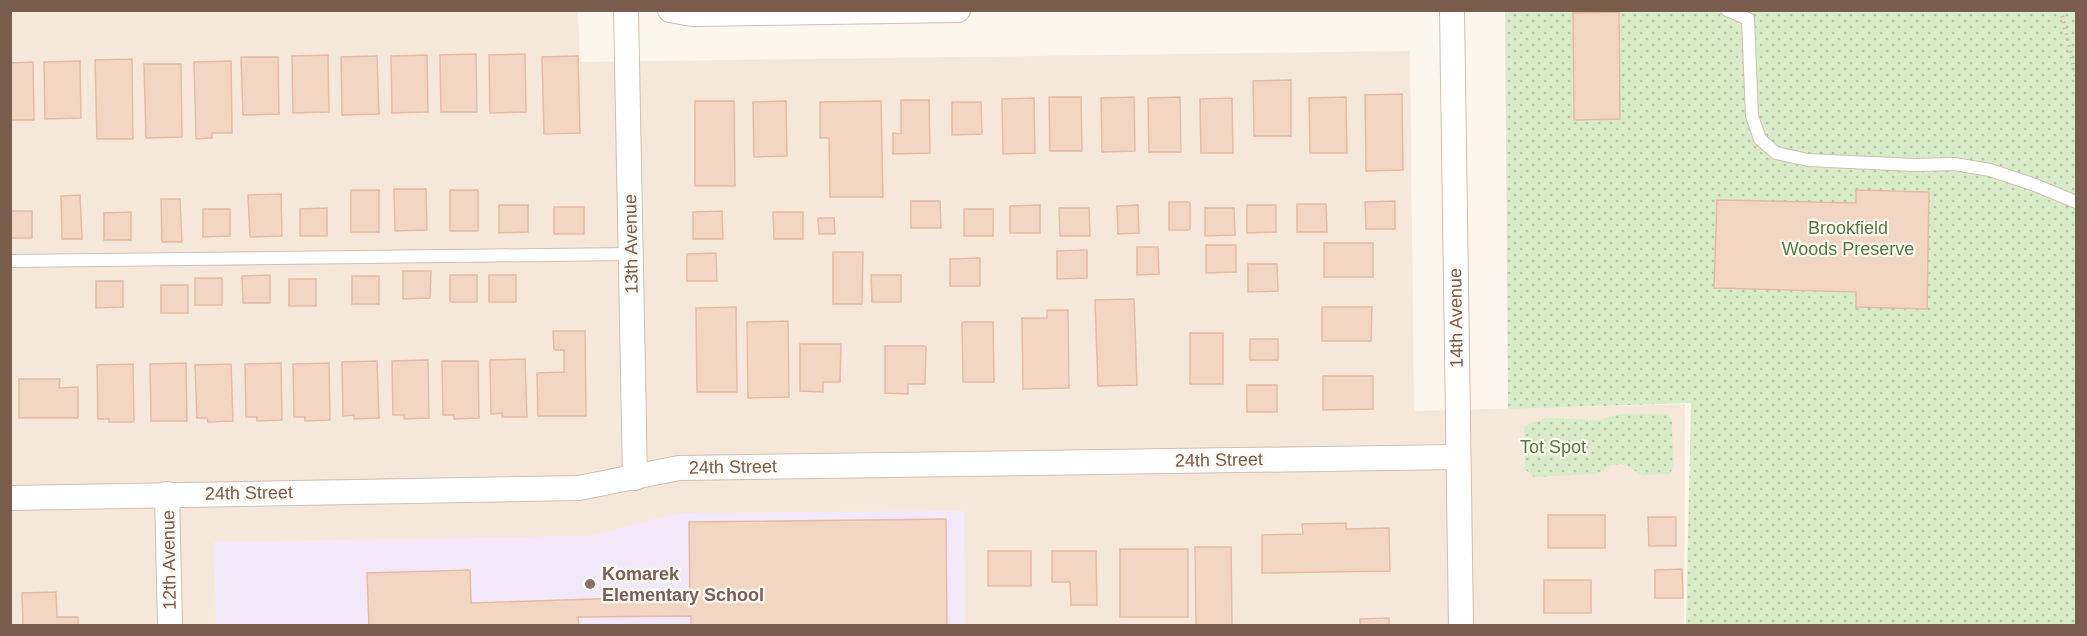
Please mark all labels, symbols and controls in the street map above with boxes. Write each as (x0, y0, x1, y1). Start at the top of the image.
street label: 13th Avenue (620, 194, 642, 294)
park label: Brookfield Woods Preserve (1782, 218, 1914, 259)
street label: 14th Avenue (1445, 268, 1467, 368)
park label: Tot Spot (1520, 437, 1586, 457)
street label: 24th Street (1175, 449, 1263, 471)
street label: 24th Street (689, 456, 777, 478)
street label: 24th Street (205, 482, 293, 504)
street label: 12th Avenue (158, 510, 180, 610)
place label: Komarek Elementary School (602, 564, 764, 605)
marker: Komarek Elementary School (583, 577, 597, 591)

